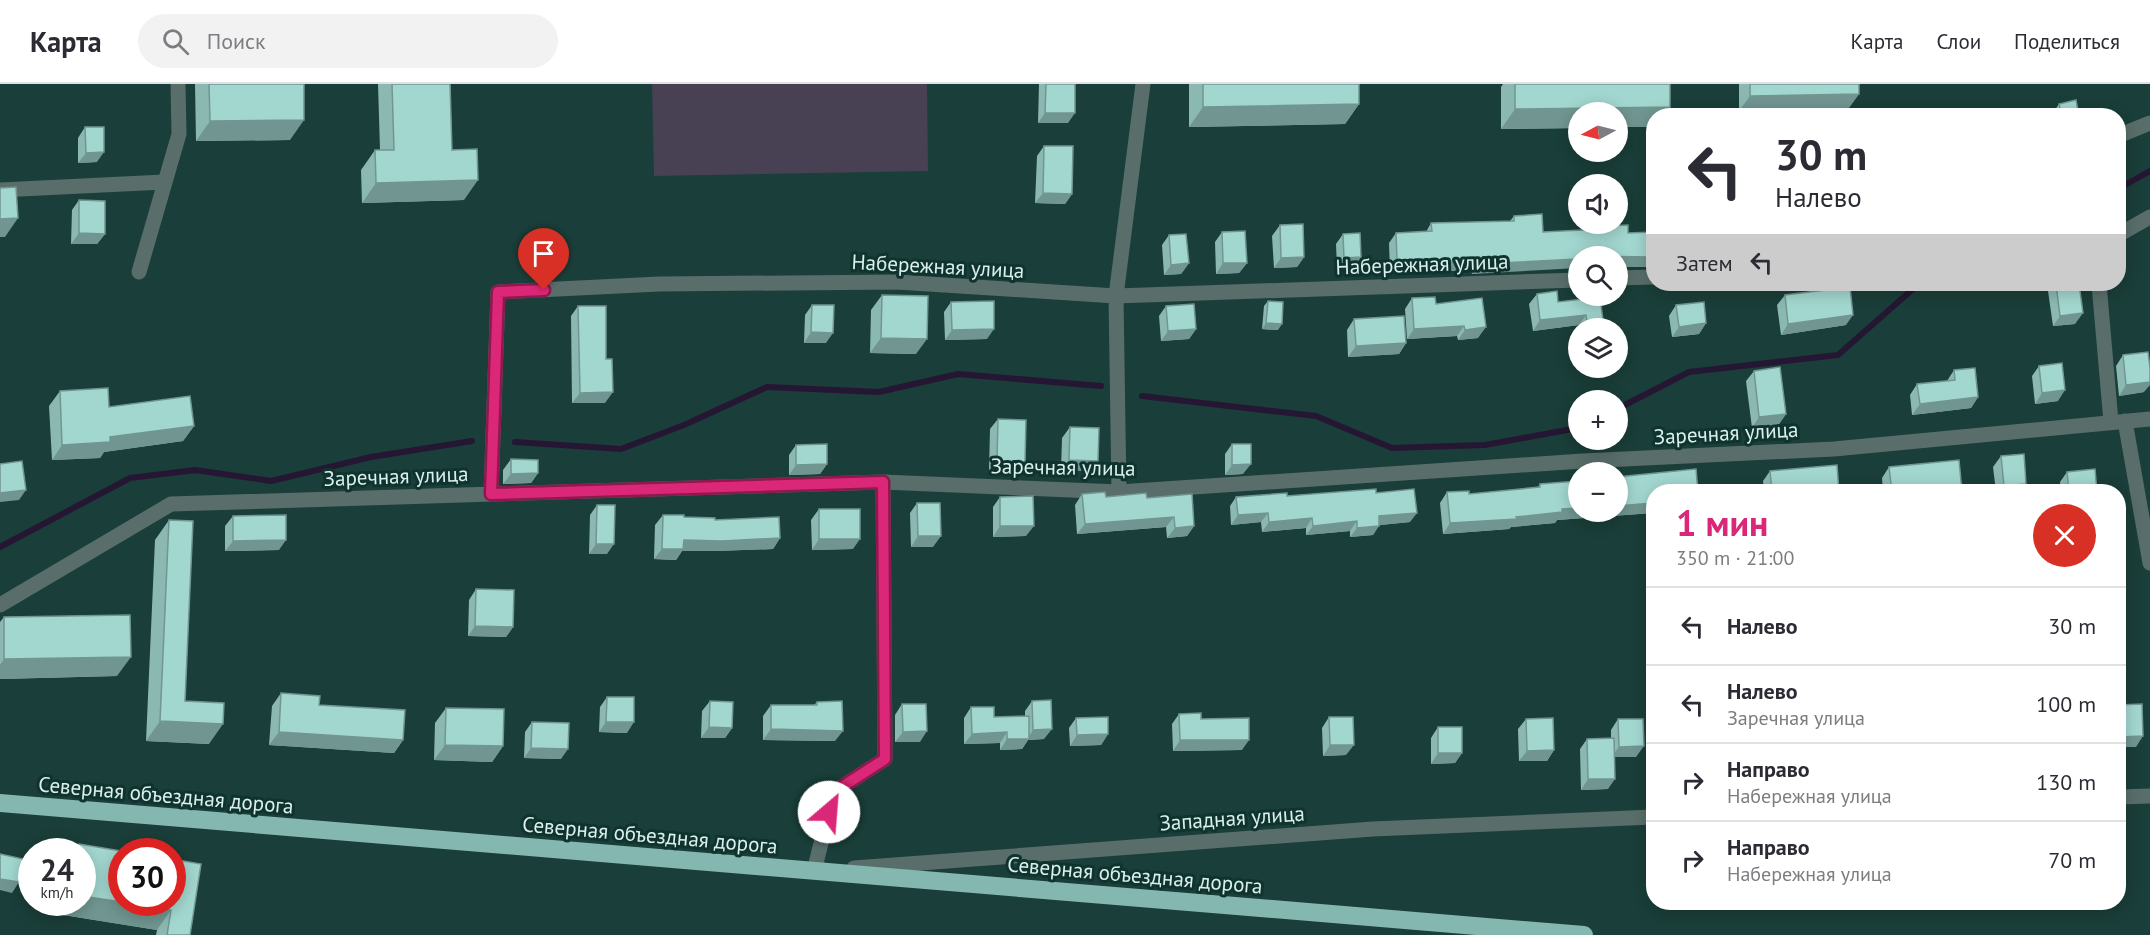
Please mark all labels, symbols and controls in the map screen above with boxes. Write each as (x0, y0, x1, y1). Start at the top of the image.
search box (138, 14, 558, 68)
text: Карта (30, 23, 102, 60)
icon: search (159, 25, 192, 58)
text: Поиск (207, 27, 266, 55)
text: Карта (1850, 28, 1903, 55)
text: Слои (1936, 28, 1981, 55)
text: Поделиться (2014, 28, 2120, 55)
north arrow (1568, 102, 1628, 162)
map controls (1568, 102, 1628, 522)
text: 30 m (1775, 127, 1867, 182)
icon: left (1676, 132, 1754, 210)
button: sound (1568, 174, 1628, 234)
text: Налево (1775, 180, 1862, 214)
pin (518, 228, 569, 290)
icon: arrive (527, 237, 560, 270)
button: search (1568, 246, 1628, 306)
icon: left (1745, 246, 1778, 279)
street label: Набережная улица (1335, 247, 1509, 281)
street label: Набережная улица (851, 248, 1025, 284)
text: Затем (1676, 249, 1733, 277)
button: layers (1568, 318, 1628, 378)
button: + (1568, 390, 1628, 450)
street label: Заречная улица (1653, 416, 1799, 450)
street label: Заречная улица (990, 452, 1136, 482)
street label: Заречная улица (323, 460, 469, 492)
button: − (1568, 462, 1628, 522)
text: 1 мин (1676, 499, 1768, 546)
button: close (2033, 504, 2096, 567)
text: 350 m · 21:00 (1676, 545, 1794, 571)
icon: left (1676, 610, 1709, 643)
text: Налево (1727, 612, 1798, 640)
text: 30 m (2048, 612, 2096, 640)
text: Налево (1727, 677, 1798, 705)
icon: left (1676, 688, 1709, 721)
text: 100 m (2036, 690, 2096, 718)
text: Заречная улица (1727, 705, 1865, 731)
text: Направо (1727, 755, 1810, 783)
icon: right (1676, 766, 1709, 799)
text: 130 m (2036, 768, 2096, 796)
street label: Северная объездная дорога (37, 770, 295, 820)
position arrow (797, 780, 861, 844)
text: Набережная улица (1727, 783, 1892, 809)
street label: Западная улица (1158, 799, 1306, 837)
street label: Северная объездная дорога (521, 810, 779, 860)
text: Направо (1727, 833, 1810, 861)
speed limit sign: 30 (108, 838, 186, 916)
icon: right (1676, 844, 1709, 877)
text: 70 m (2048, 846, 2096, 874)
text: 24 (40, 850, 74, 889)
street label: Северная объездная дорога (1006, 850, 1264, 900)
text: Набережная улица (1727, 861, 1892, 887)
text: km/h (41, 883, 73, 902)

